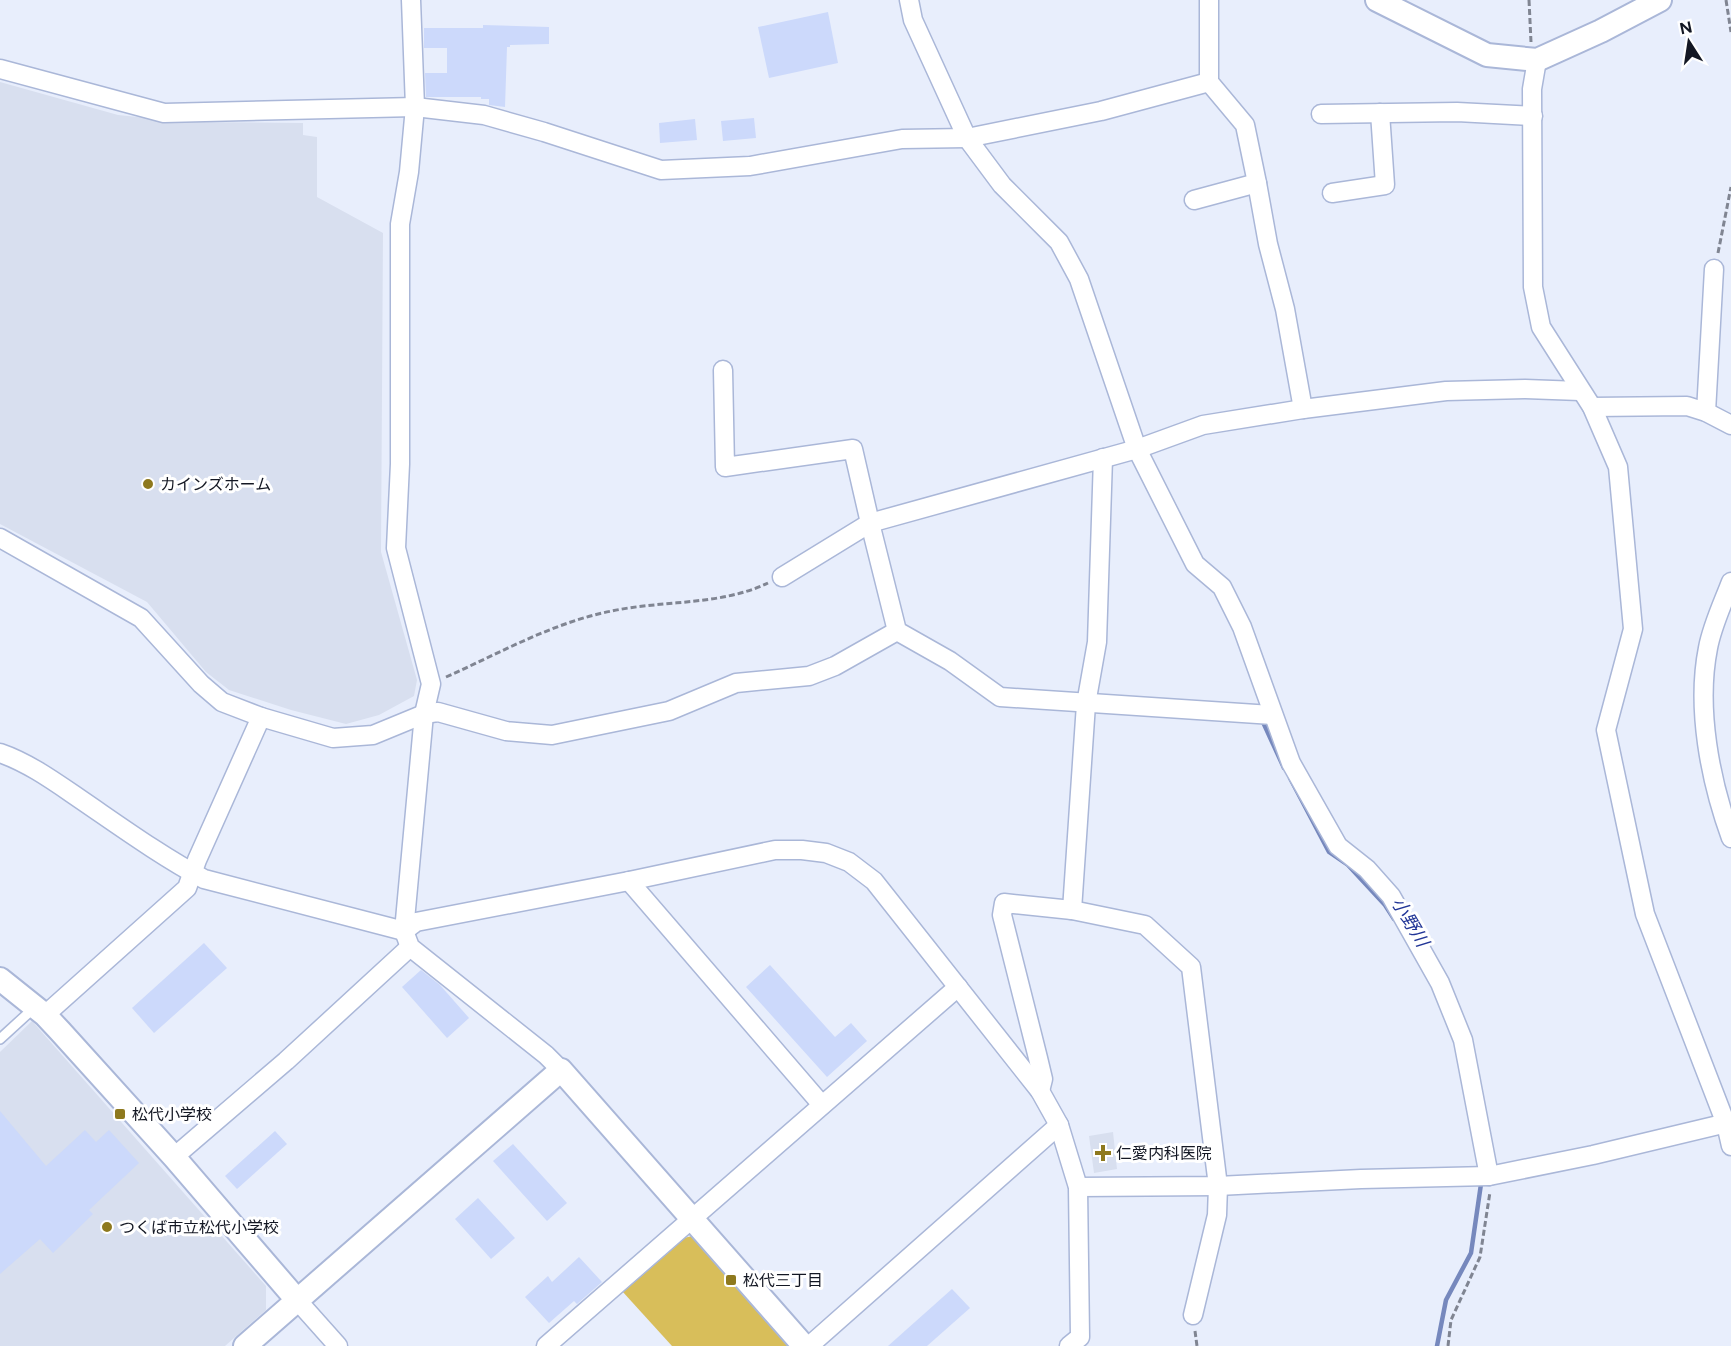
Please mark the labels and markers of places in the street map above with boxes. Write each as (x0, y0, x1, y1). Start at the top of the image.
place label: カインズホーム (160, 475, 271, 494)
marker: カインズホーム (141, 477, 155, 491)
place label: 松代小学校 (132, 1105, 212, 1124)
marker: 松代小学校 (113, 1107, 127, 1121)
marker: 仁愛内科医院 (1094, 1144, 1112, 1162)
place label: 仁愛内科医院 (1116, 1144, 1212, 1163)
place label: つくば市立松代小学校 (119, 1218, 279, 1237)
marker: つくば市立松代小学校 (100, 1220, 114, 1234)
place label: 松代三丁目 (743, 1271, 823, 1290)
marker: 松代三丁目 (724, 1273, 738, 1287)

